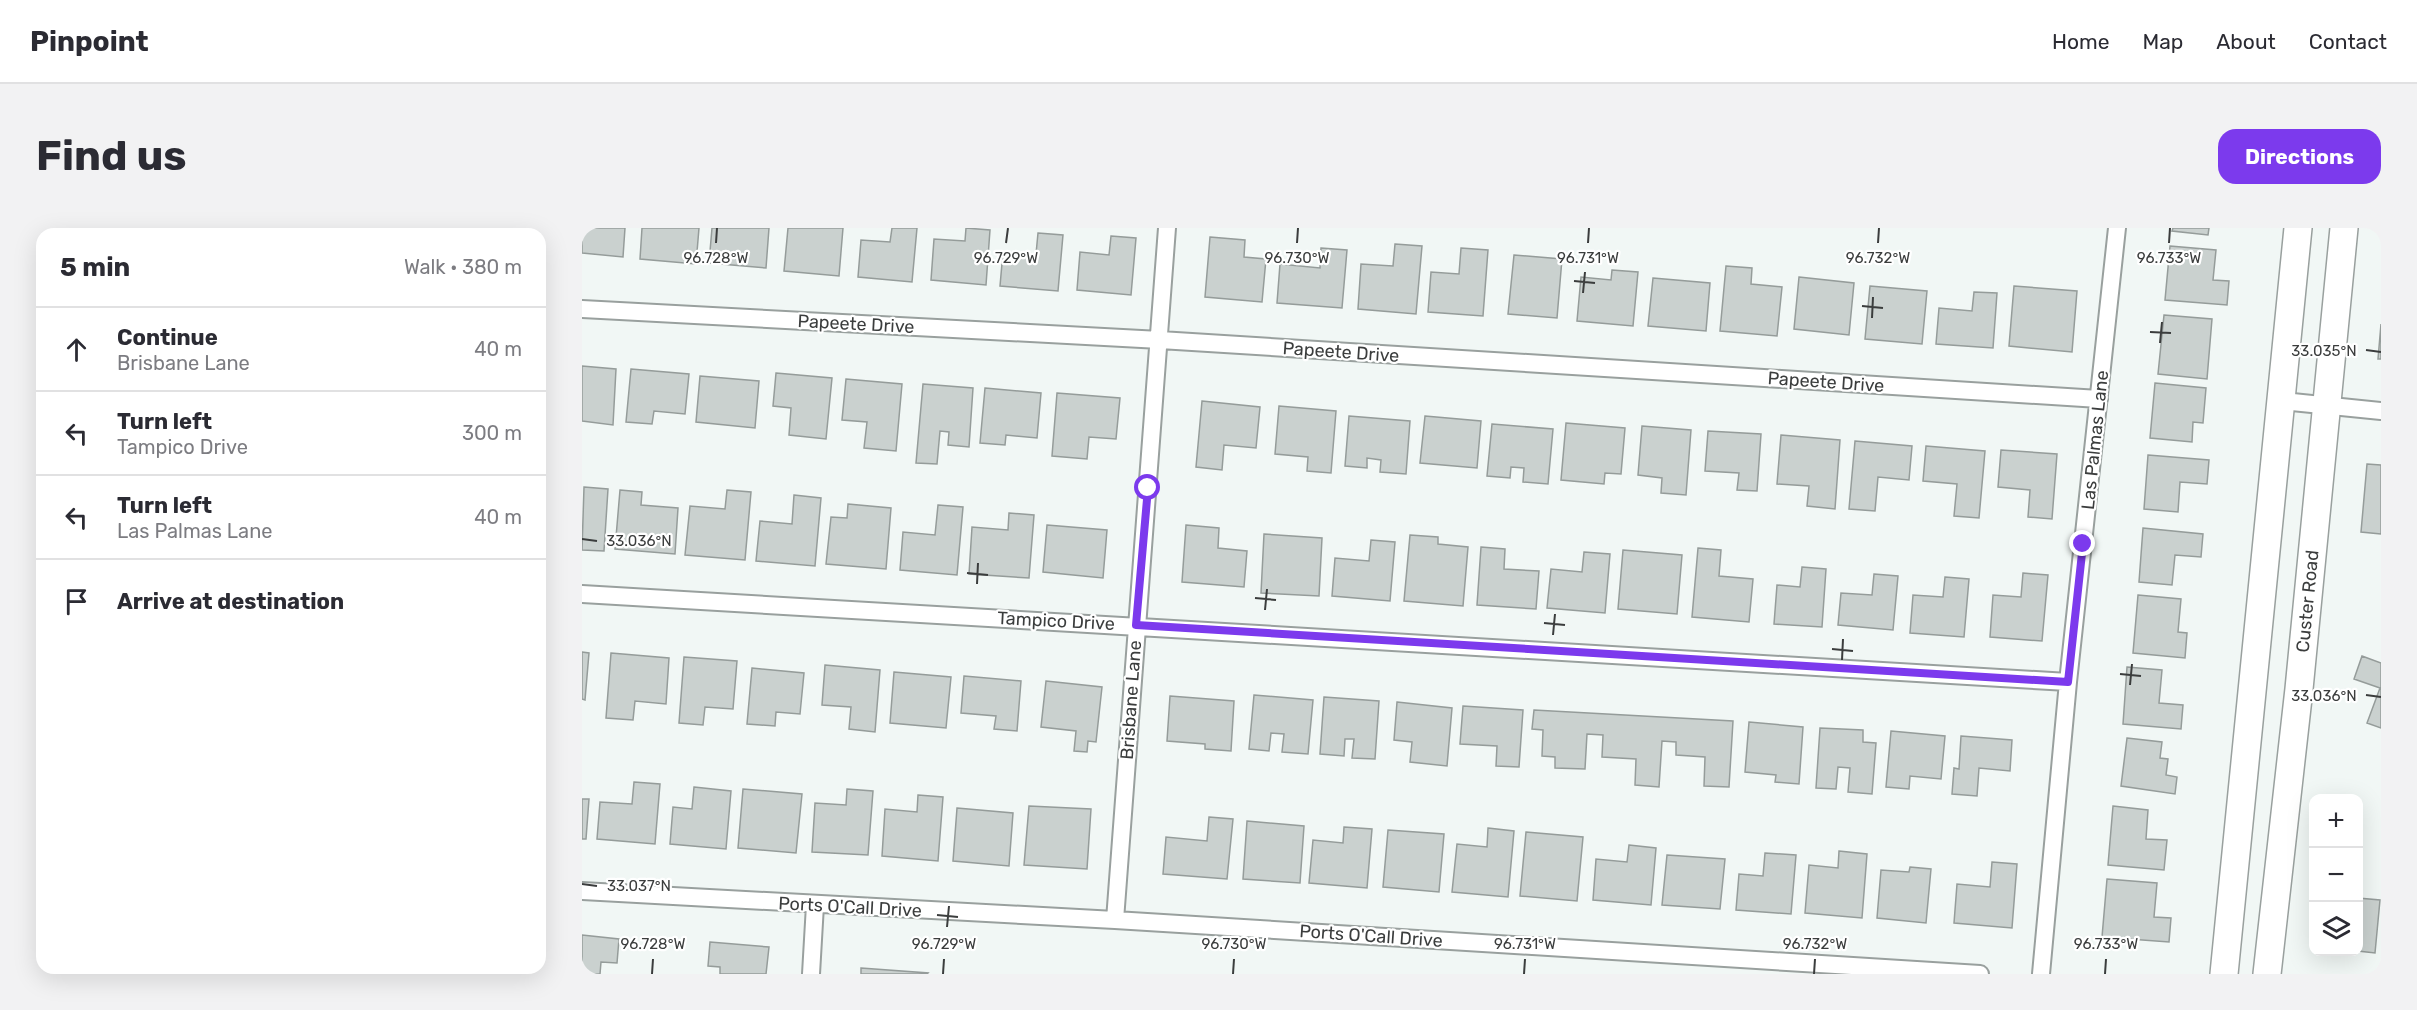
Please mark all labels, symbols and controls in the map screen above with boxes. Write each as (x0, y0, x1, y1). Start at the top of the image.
text: Pinpoint (30, 25, 149, 58)
text: Home (2052, 29, 2109, 54)
text: Map (2142, 29, 2183, 54)
text: About (2216, 29, 2276, 54)
text: Contact (2309, 29, 2387, 54)
button: Directions (2218, 129, 2381, 184)
text: Find us (36, 131, 187, 181)
text: 96.728°W (684, 249, 749, 267)
text: 96.729°W (974, 249, 1038, 267)
text: 96.730°W (1264, 249, 1330, 267)
text: 96.731°W (1557, 249, 1619, 267)
text: 96.732°W (1846, 249, 1910, 267)
text: 96.733°W (2137, 249, 2201, 267)
text: 5 min (60, 252, 130, 283)
text: Walk · 380 m (404, 255, 522, 279)
street label: Papeete Drive (797, 310, 915, 338)
text: Continue (117, 324, 218, 351)
icon: ahead (60, 333, 93, 366)
text: 40 m (474, 337, 522, 361)
street label: Papeete Drive (1282, 337, 1400, 367)
text: 33.035°N (2291, 342, 2357, 360)
text: Brisbane Lane (117, 351, 250, 375)
street label: Papeete Drive (1767, 367, 1885, 397)
street label: Las Palmas Lane (2077, 369, 2113, 511)
text: Turn left (117, 408, 212, 435)
icon: left (60, 417, 93, 450)
text: 300 m (462, 421, 522, 445)
text: Tampico Drive (117, 435, 248, 459)
route start (1134, 474, 1160, 500)
text: Turn left (117, 492, 212, 519)
icon: left (60, 501, 93, 534)
text: 40 m (474, 505, 522, 529)
text: Las Palmas Lane (117, 519, 273, 543)
route end (2069, 530, 2095, 556)
text: 33.036°N (606, 532, 672, 550)
street label: Custer Road (2292, 549, 2324, 653)
icon: arrive (60, 585, 93, 618)
text: Arrive at destination (117, 588, 344, 615)
street label: Tampico Drive (997, 607, 1115, 635)
street label: Brisbane Lane (1116, 640, 1146, 760)
text: 33.036°N (2291, 687, 2357, 705)
map controls (2309, 794, 2363, 956)
button: + (2309, 794, 2363, 848)
button: − (2309, 848, 2363, 902)
text: 33.037°N (607, 877, 671, 895)
street label: Ports O'Call Drive (778, 892, 922, 922)
button: layers (2309, 902, 2363, 956)
street label: Ports O'Call Drive (1299, 920, 1443, 952)
text: 96.728°W (621, 935, 686, 953)
text: 96.729°W (912, 935, 976, 953)
text: 96.730°W (1201, 935, 1267, 953)
text: 96.731°W (1494, 935, 1556, 953)
text: 96.732°W (1783, 935, 1847, 953)
text: 96.733°W (2074, 935, 2138, 953)

